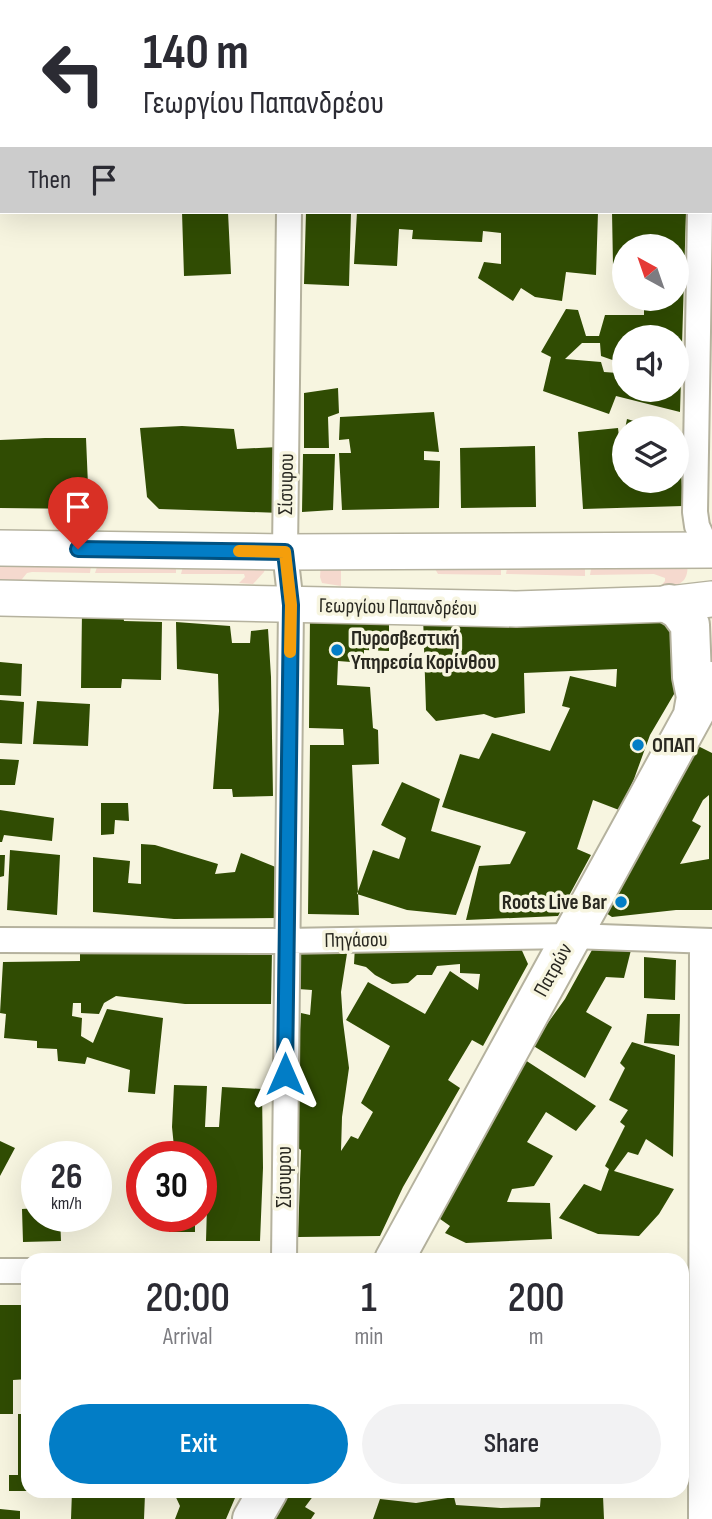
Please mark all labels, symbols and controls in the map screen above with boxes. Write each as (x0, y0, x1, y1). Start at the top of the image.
text: 140 m (143, 24, 249, 83)
icon: left (28, 28, 119, 119)
text: Γεωργίου Παπανδρέου (143, 84, 384, 123)
icon: arrive (85, 161, 123, 199)
text: Then (28, 165, 71, 196)
north arrow (612, 234, 690, 312)
map controls (612, 234, 689, 493)
button: sound (612, 325, 689, 402)
button: layers (612, 416, 689, 493)
street label: Σίσυφου (273, 453, 299, 515)
pin (48, 477, 108, 549)
icon: arrive (59, 488, 97, 526)
street label: Γεωργίου Παπανδρέου (319, 593, 477, 621)
place label: Πυροσβεστική Υπηρεσία Κορίνθου (351, 626, 496, 675)
marker: Πυροσβεστική Υπηρεσία Κορίνθου (329, 642, 345, 658)
place label: ΟΠΑΠ (652, 733, 695, 758)
marker: ΟΠΑΠ (630, 737, 646, 753)
place label: Roots Live Bar (502, 890, 608, 915)
marker: Roots Live Bar (613, 894, 629, 910)
street label: Πηγάσου (324, 927, 388, 953)
street label: Πατρών (528, 939, 578, 1001)
position arrow (248, 1037, 322, 1111)
speed limit sign: 30 (126, 1141, 217, 1232)
street label: Σίσυφου (272, 1146, 297, 1208)
text: 26 (51, 1156, 82, 1199)
text: km/h (51, 1193, 82, 1214)
text: 20:00 (145, 1273, 230, 1324)
text: 1 (361, 1273, 377, 1324)
text: 200 (508, 1273, 565, 1324)
text: Arrival (163, 1323, 212, 1351)
text: min (354, 1323, 383, 1351)
text: m (529, 1323, 544, 1351)
button: Exit (49, 1404, 348, 1484)
button: Share (362, 1404, 661, 1484)

